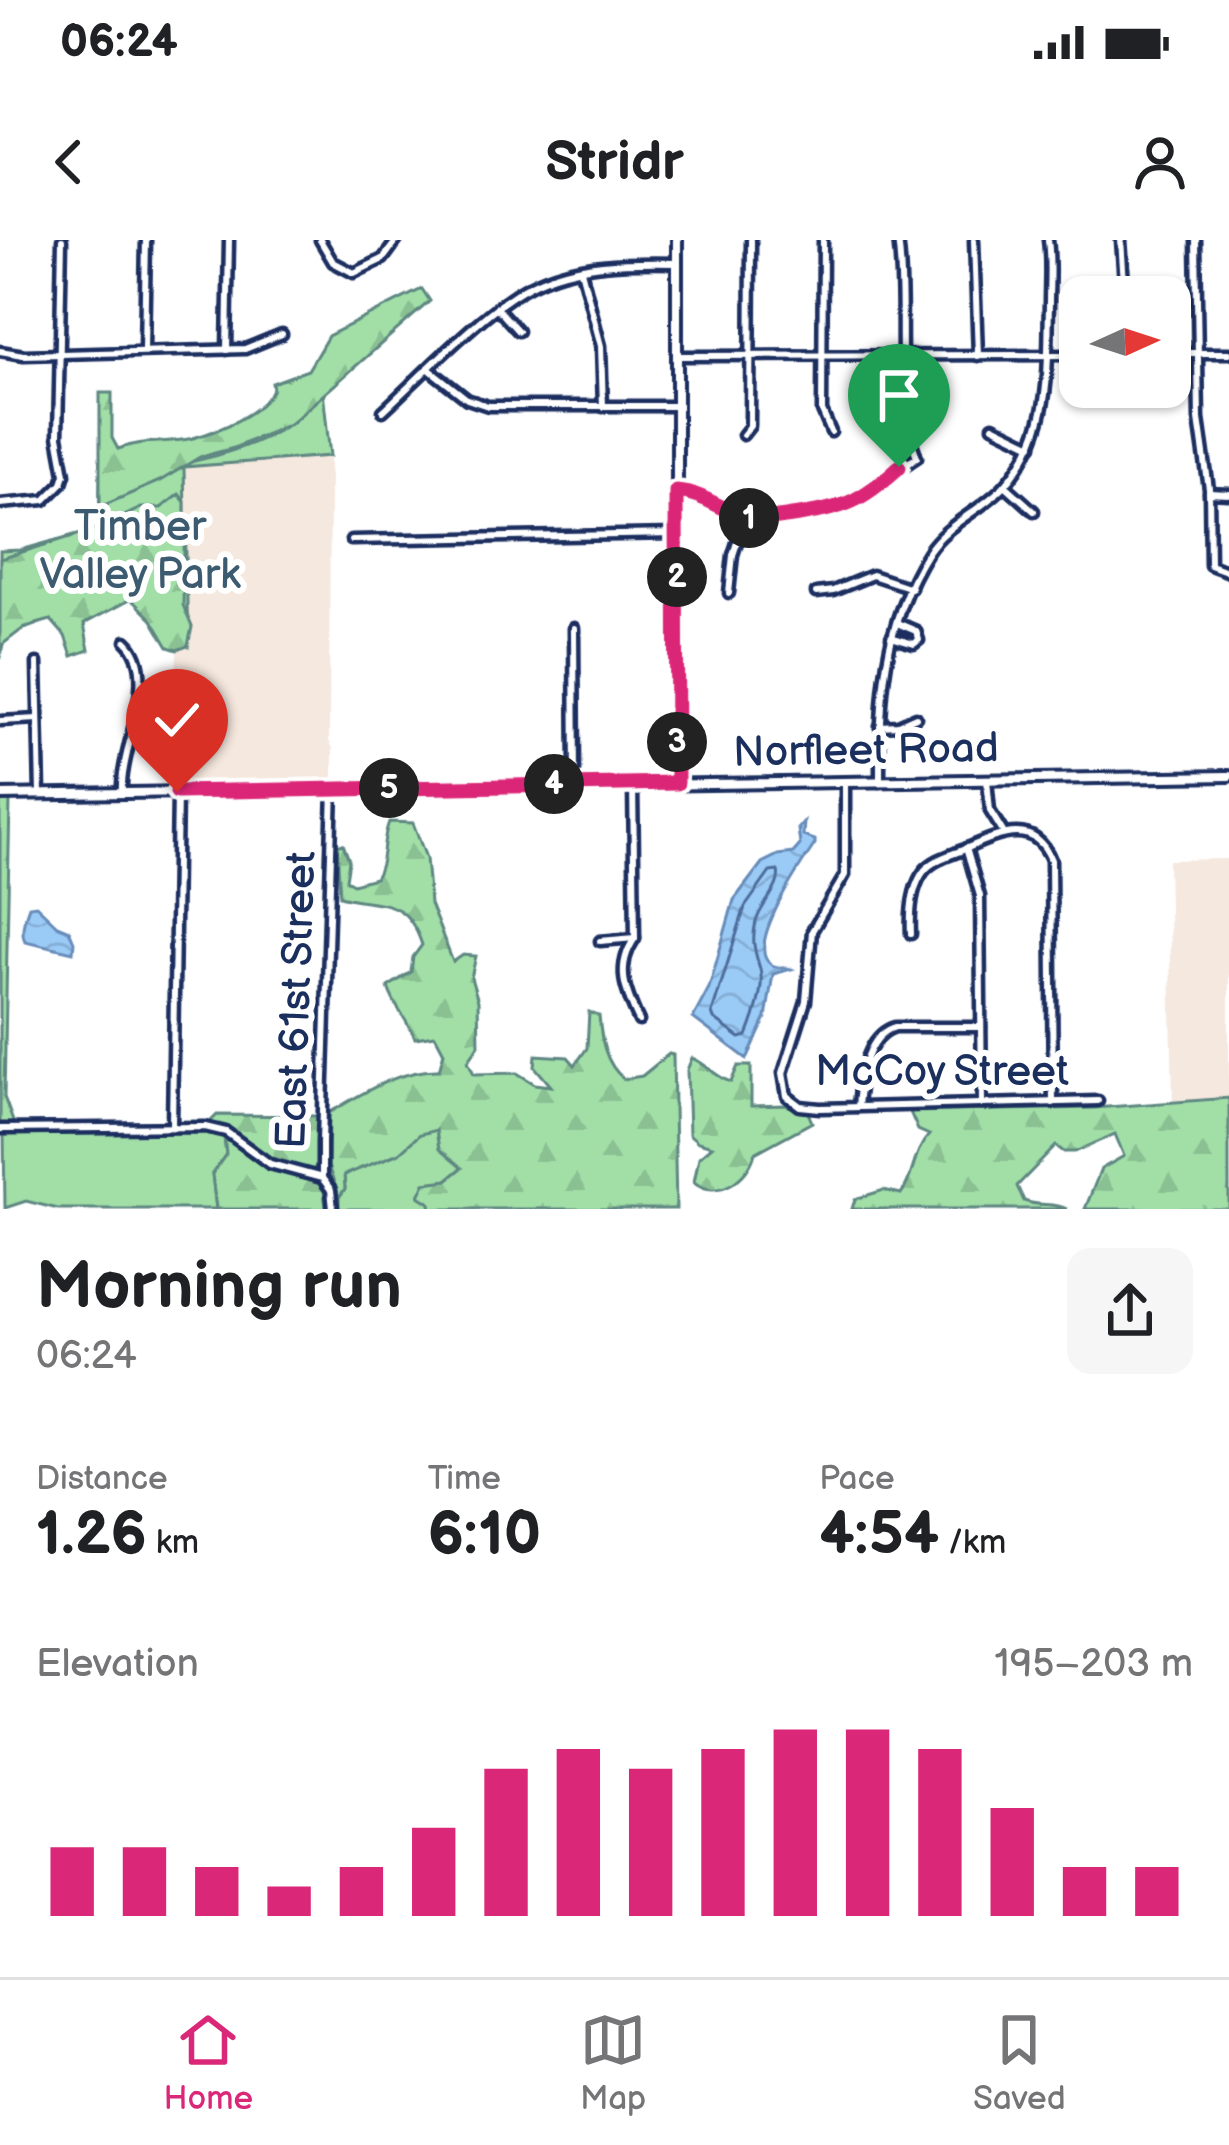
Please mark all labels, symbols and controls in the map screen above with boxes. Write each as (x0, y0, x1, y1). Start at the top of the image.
text: 06:24 (60, 15, 178, 70)
icon: back (36, 129, 102, 195)
icon: person (1127, 129, 1193, 195)
text: Stridr (545, 130, 684, 195)
north arrow (1059, 276, 1191, 408)
map controls (1059, 276, 1191, 408)
pin (848, 344, 950, 467)
icon: arrive (866, 362, 932, 428)
pin: 1 (719, 488, 779, 548)
text: 1 (742, 498, 756, 538)
park label: Timber Valley Park (39, 502, 241, 601)
pin: 2 (647, 547, 707, 607)
text: 2 (667, 557, 687, 597)
pin (126, 669, 228, 792)
icon: check (144, 687, 210, 753)
pin: 3 (647, 712, 707, 772)
text: 3 (667, 722, 687, 762)
street label: Norfleet Road (733, 723, 999, 779)
pin: 4 (524, 754, 584, 814)
pin: 5 (359, 758, 419, 818)
text: 4 (544, 764, 564, 804)
text: 5 (379, 768, 399, 808)
street label: East 61st Street (266, 850, 328, 1150)
street label: McCoy Street (815, 1047, 1069, 1098)
text: Morning run (36, 1248, 402, 1327)
button: share (1067, 1248, 1193, 1374)
text: 06:24 (36, 1333, 137, 1380)
text: Distance (36, 1459, 168, 1499)
text: Time (428, 1459, 501, 1499)
text: Pace (819, 1459, 895, 1499)
text: 1.26 (36, 1499, 147, 1571)
text: 6:10 (428, 1499, 541, 1571)
text: 4:54 (819, 1499, 939, 1571)
text: km (147, 1523, 199, 1563)
text: /km (939, 1523, 1006, 1563)
text: Elevation (36, 1641, 199, 1688)
text: 195–203 m (995, 1641, 1193, 1688)
tab: Home (163, 2007, 253, 2119)
tab: Map (580, 2007, 646, 2119)
tab: Saved (973, 2007, 1066, 2119)

